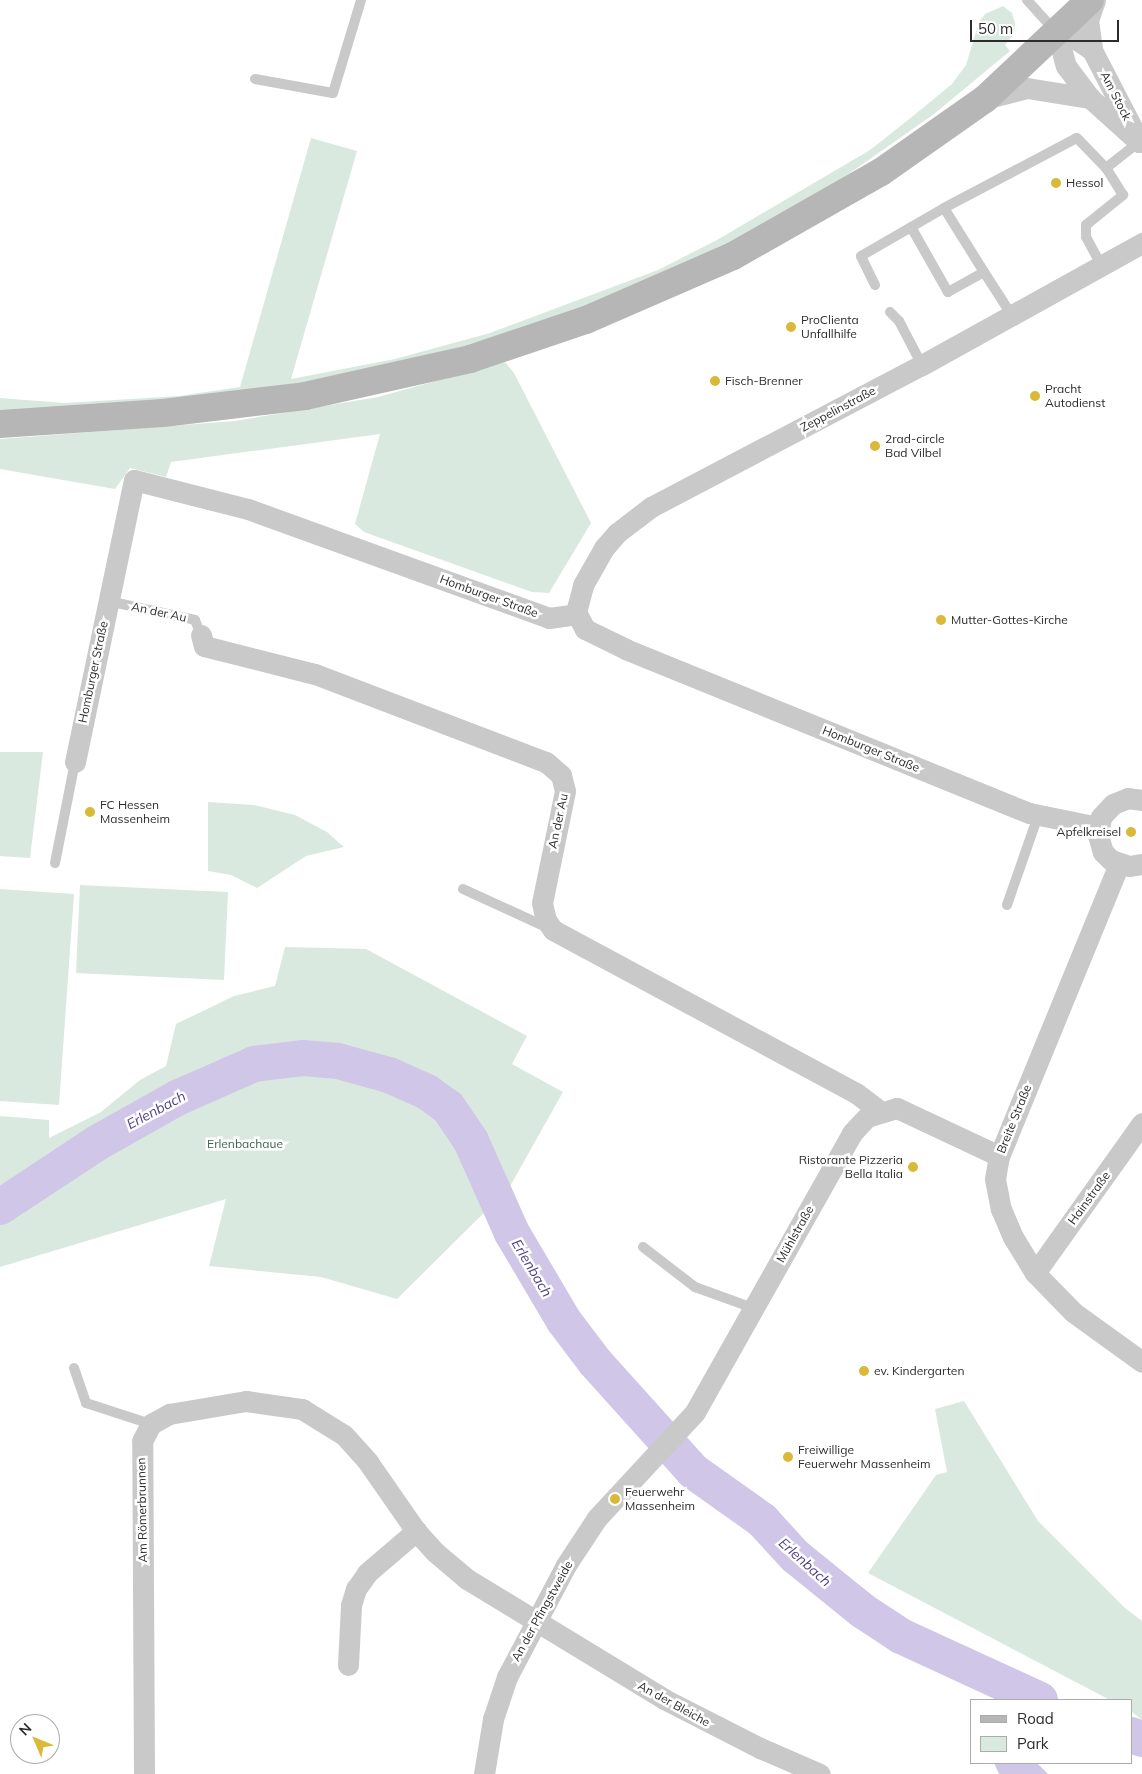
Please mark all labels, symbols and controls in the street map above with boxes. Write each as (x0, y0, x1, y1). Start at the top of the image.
scale bar (972, 10, 1121, 42)
text: 50 m (978, 19, 1013, 38)
street label: Am Stock (1098, 69, 1134, 123)
place label: Hessol (1066, 176, 1103, 190)
marker: Hessol (1050, 177, 1062, 189)
place label: ProClienta Unfallhilfe (801, 313, 859, 341)
marker: ProClienta Unfallhilfe (785, 321, 797, 333)
place label: Fisch-Brenner (725, 374, 803, 388)
marker: Fisch-Brenner (709, 375, 721, 387)
place label: Pracht Autodienst (1045, 382, 1105, 410)
street label: Zeppelinstraße (798, 383, 878, 435)
marker: Pracht Autodienst (1029, 390, 1041, 402)
place label: 2rad-circle Bad Vilbel (885, 432, 945, 460)
marker: 2rad-circle Bad Vilbel (869, 440, 881, 452)
street label: Homburger Straße (438, 572, 540, 620)
street label: An der Au (130, 599, 188, 625)
place label: Mutter-Gottes-Kirche (951, 613, 1068, 627)
marker: Mutter-Gottes-Kirche (935, 614, 947, 626)
street label: Homburger Straße (75, 620, 111, 724)
street label: Homburger Straße (820, 723, 922, 775)
street label: An der Au (545, 792, 571, 850)
place label: FC Hessen Massenheim (100, 798, 170, 826)
marker: FC Hessen Massenheim (84, 806, 96, 818)
place label: Apfelkreisel (1057, 825, 1121, 839)
marker: Apfelkreisel (1125, 826, 1137, 838)
street label: Breite Straße (994, 1083, 1034, 1155)
water label: Erlenbach (124, 1087, 188, 1133)
park label: Erlenbachaue (207, 1137, 283, 1151)
place label: Ristorante Pizzeria Bella Italia (799, 1153, 903, 1181)
marker: Ristorante Pizzeria Bella Italia (907, 1161, 919, 1173)
street label: Hainstraße (1065, 1169, 1113, 1227)
street label: Mühlstraße (773, 1203, 817, 1265)
water label: Erlenbach (508, 1236, 556, 1300)
place label: ev. Kindergarten (874, 1364, 964, 1378)
marker: ev. Kindergarten (858, 1365, 870, 1377)
place label: Freiwillige Feuerwehr Massenheim (798, 1443, 931, 1471)
marker: Freiwillige Feuerwehr Massenheim (782, 1451, 794, 1463)
street label: Am Römerbrunnen (134, 1457, 150, 1563)
place label: Feuerwehr Massenheim (625, 1485, 695, 1513)
marker: Feuerwehr Massenheim (609, 1493, 621, 1505)
water label: Erlenbach (775, 1534, 835, 1590)
street label: An der Pfingstweide (508, 1558, 576, 1664)
street label: An der Bleiche (635, 1678, 713, 1730)
legend (970, 1699, 1132, 1764)
text: Road (1017, 1709, 1054, 1728)
north arrow (10, 1714, 60, 1764)
text: N (15, 1719, 35, 1739)
text: Park (1017, 1734, 1049, 1753)

